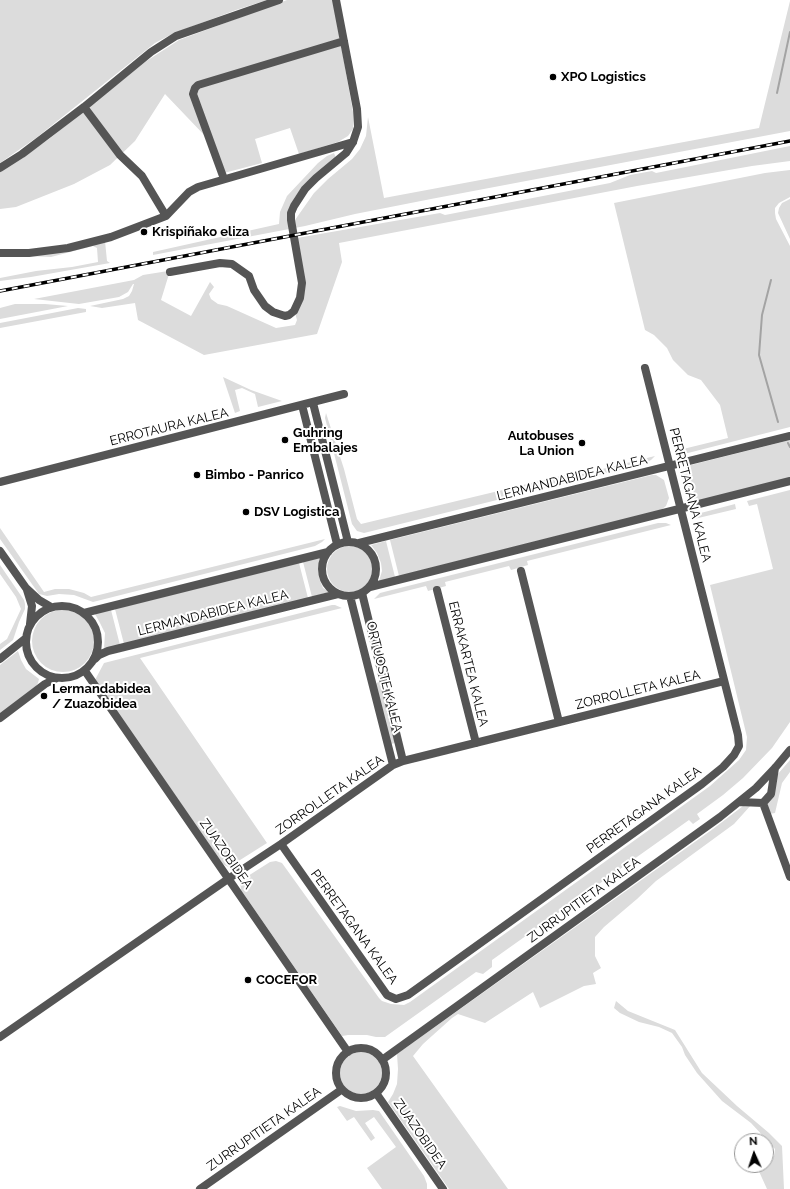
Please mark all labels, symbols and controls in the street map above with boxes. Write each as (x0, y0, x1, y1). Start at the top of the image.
place label: XPO Logistics (561, 69, 646, 85)
marker: XPO Logistics (548, 72, 558, 82)
place label: Krispiñako eliza (152, 224, 249, 240)
marker: Krispiñako eliza (139, 227, 149, 237)
street label: ERROTAURA KALEA (108, 405, 230, 449)
place label: Guhring Embalajes (293, 425, 358, 456)
street label: PERRETAGANA KALEA (666, 426, 714, 564)
place label: Autobuses La Union (508, 428, 574, 459)
marker: Guhring Embalajes (280, 435, 290, 445)
marker: Autobuses La Union (577, 438, 587, 448)
street label: LERMANDABIDEA KALEA (495, 452, 649, 504)
place label: Bimbo - Panrico (205, 467, 304, 483)
marker: Bimbo - Panrico (192, 470, 202, 480)
place label: DSV Logistica (254, 504, 339, 520)
marker: DSV Logistica (241, 507, 251, 517)
street label: LERMANDABIDEA KALEA (136, 587, 290, 639)
street label: ERRAKARTEA KALEA (445, 600, 491, 728)
street label: ORTUOSTE KALEA (363, 620, 405, 734)
street label: ZORROLLETA KALEA (574, 667, 702, 713)
place label: Lermandabidea / Zuazobidea (52, 681, 151, 712)
marker: Lermandabidea / Zuazobidea (39, 691, 49, 701)
street label: ZORROLLETA KALEA (273, 752, 387, 838)
street label: PERRETAGANA KALEA (584, 763, 704, 857)
street label: ZUAZOBIDEA (196, 816, 256, 892)
street label: ZURRUPITIETA KALEA (525, 854, 643, 946)
street label: PERRETAGANA KALEA (307, 867, 401, 987)
place label: COCEFOR (256, 972, 317, 988)
marker: COCEFOR (243, 975, 253, 985)
street label: ZURRUPITIETA KALEA (204, 1084, 324, 1174)
street label: ZUAZOBIDEA (390, 1096, 450, 1172)
north arrow (734, 1133, 774, 1173)
text: N (749, 1135, 758, 1148)

